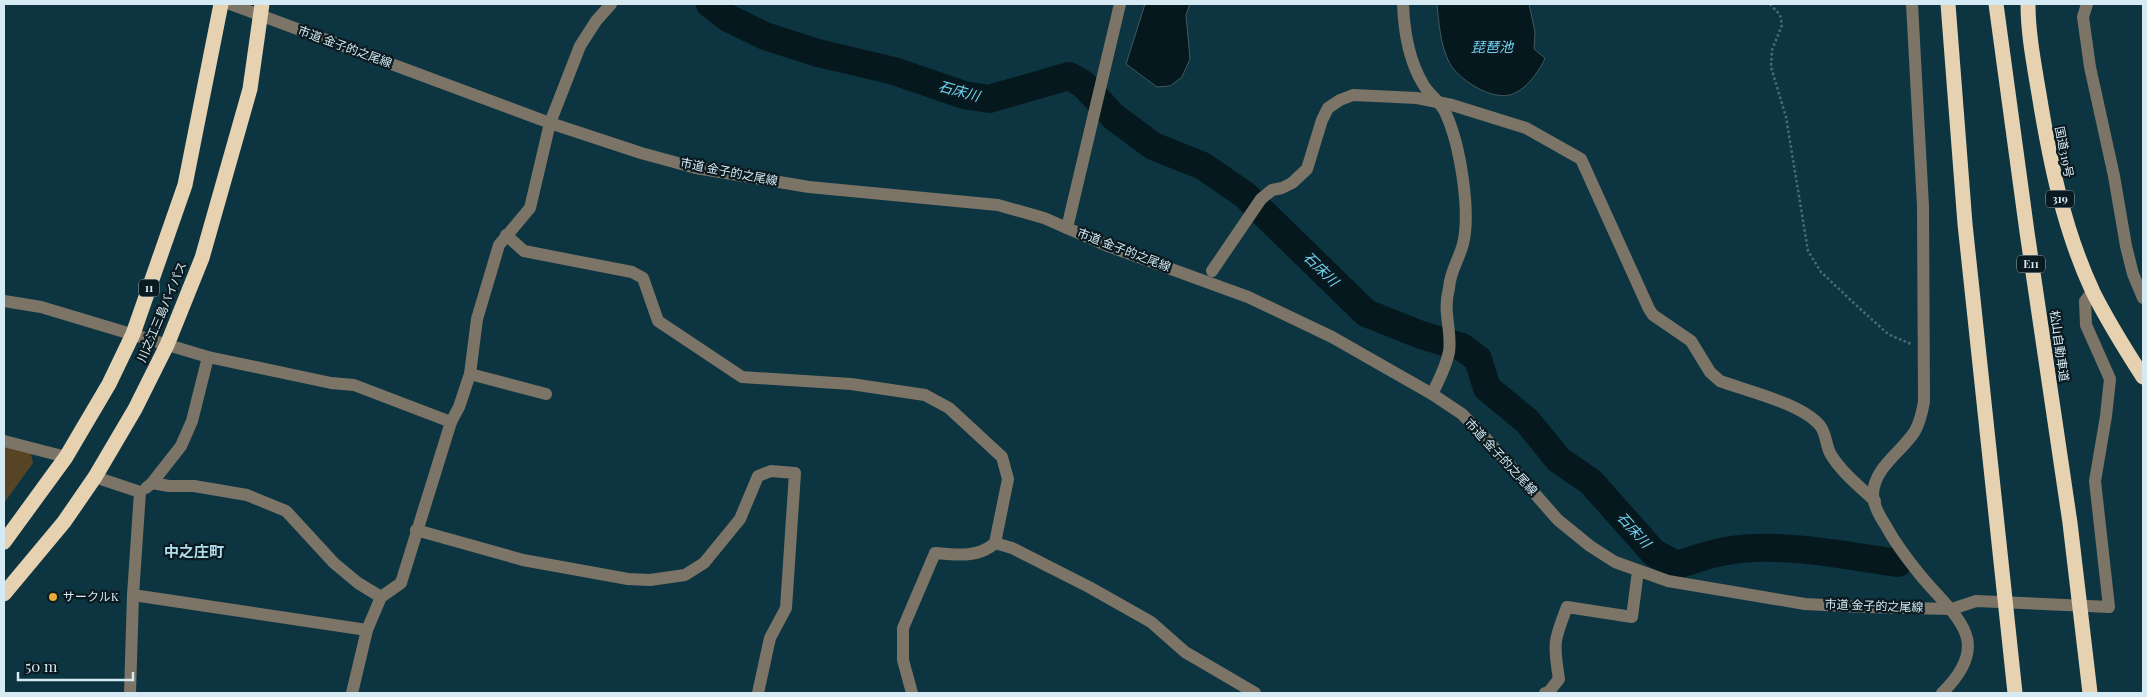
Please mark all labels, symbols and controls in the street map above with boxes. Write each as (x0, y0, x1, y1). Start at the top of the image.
street label: 市道 金子的之尾線 (296, 22, 395, 71)
water label: 琵琶池 (1471, 37, 1515, 56)
water label: 石床川 (936, 76, 984, 106)
street label: 国道319号 (2052, 125, 2078, 179)
street label: 市道 金子的之尾線 (679, 154, 779, 188)
road number: 319 (2046, 190, 2074, 208)
street label: 市道 金子的之尾線 (1075, 224, 1173, 274)
water label: 石床川 (1300, 247, 1344, 291)
road number: E11 (2017, 255, 2045, 272)
street label: 川之江三島バイパス (133, 259, 189, 364)
road number: 11 (139, 280, 159, 296)
street label: 松山自動車道 (2047, 309, 2073, 383)
street label: 市道 金子的之尾線 (1462, 415, 1541, 498)
water label: 石床川 (1613, 508, 1657, 553)
district label: 中之庄町 (164, 541, 224, 561)
place label: サークルK (63, 588, 119, 604)
marker: サークルK (47, 591, 59, 603)
street label: 市道 金子的之尾線 (1824, 595, 1924, 615)
scale bar (18, 650, 132, 682)
text: 50 m (25, 656, 58, 676)

